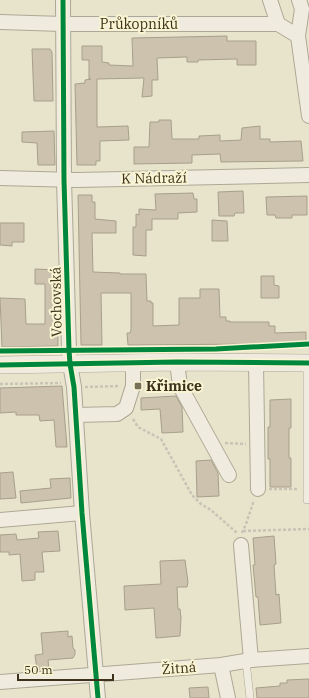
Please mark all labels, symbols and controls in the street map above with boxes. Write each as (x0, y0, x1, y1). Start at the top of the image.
street label: Průkopníků (100, 15, 178, 33)
street label: K Nádraží (121, 168, 187, 188)
street label: Vochovská (46, 266, 66, 337)
place label: Křimice (146, 377, 202, 395)
marker: Křimice (133, 381, 143, 391)
scale bar (18, 656, 113, 682)
street label: Žitná (161, 658, 197, 678)
text: 50 m (24, 662, 53, 677)

